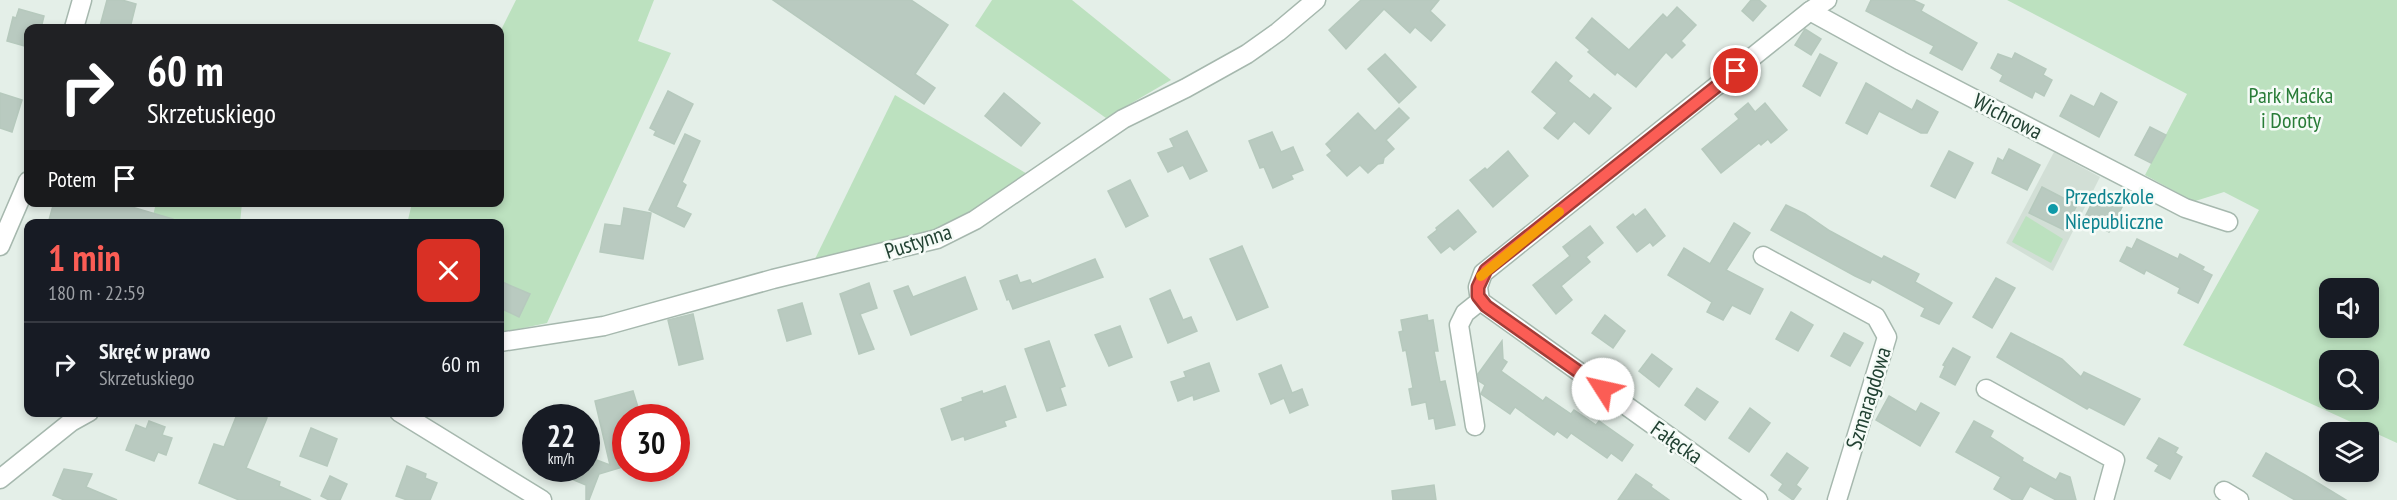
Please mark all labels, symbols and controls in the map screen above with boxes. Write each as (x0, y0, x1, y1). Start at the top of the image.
text: 60 m (147, 43, 224, 98)
pin (1710, 45, 1761, 96)
icon: right (48, 48, 126, 126)
icon: arrive (1719, 54, 1752, 87)
park label: Park Maćka i Doroty (2249, 81, 2333, 134)
street label: Wichrowa (1969, 87, 2047, 145)
text: Skrzetuskiego (147, 96, 276, 130)
icon: arrive (108, 162, 141, 195)
text: Potem (48, 165, 96, 193)
place label: Przedszkole Niepubliczne (2065, 182, 2164, 235)
marker: Przedszkole Niepubliczne (2046, 202, 2060, 216)
street label: Pustynna (881, 217, 955, 265)
text: 1 min (48, 234, 121, 281)
button: close (417, 239, 480, 302)
map controls (2319, 278, 2379, 482)
button: sound (2319, 278, 2379, 338)
text: 180 m · 22:59 (48, 280, 145, 306)
text: Skręć w prawo (99, 337, 210, 365)
street label: Szmaragdowa (1839, 344, 1897, 452)
icon: right (48, 348, 81, 381)
text: 60 m (441, 350, 480, 378)
button: search (2319, 350, 2379, 410)
position arrow (1571, 357, 1635, 421)
text: Skrzetuskiego (99, 365, 194, 391)
speed limit sign: 30 (612, 404, 690, 482)
street label: Fałęcka (1646, 414, 1708, 470)
text: 22 (547, 416, 575, 455)
button: layers (2319, 422, 2379, 482)
text: km/h (548, 449, 574, 468)

